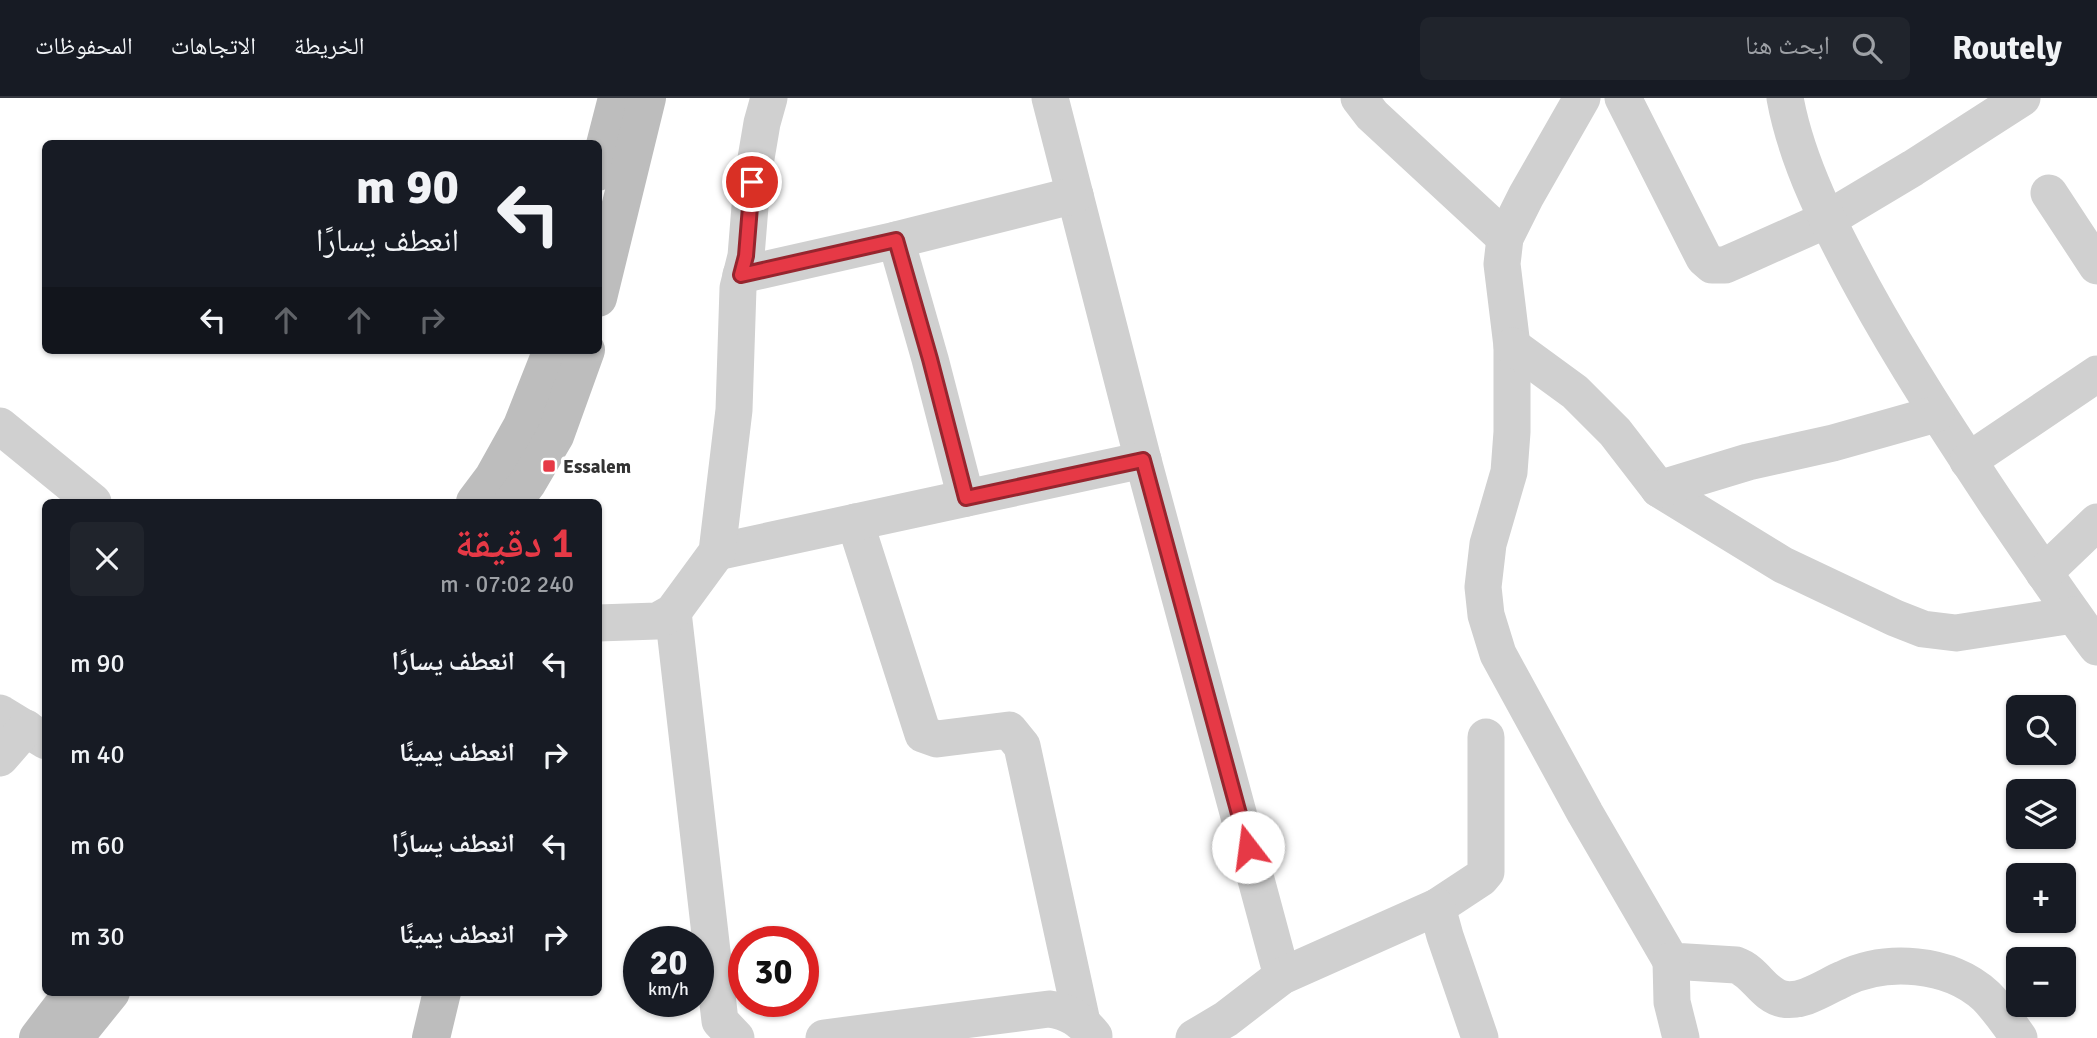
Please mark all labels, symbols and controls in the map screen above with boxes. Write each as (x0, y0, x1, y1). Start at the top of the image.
search box (1420, 17, 1910, 80)
text: Routely (1952, 28, 2062, 69)
icon: search (1848, 29, 1886, 67)
text: ابحث هنا (1745, 30, 1830, 62)
text: المحفوظات (35, 31, 133, 61)
text: الاتجاهات (171, 31, 256, 61)
text: الخريطة (294, 31, 365, 61)
pin (722, 152, 782, 212)
text: 90 m (356, 157, 459, 217)
icon: arrive (733, 163, 771, 201)
icon: left (483, 168, 574, 259)
text: انعطف يسارًا (316, 221, 459, 260)
icon: left (194, 301, 232, 339)
icon: ahead (267, 301, 305, 339)
icon: ahead (340, 301, 378, 339)
icon: right (413, 301, 451, 339)
place label: Essalem (563, 455, 631, 479)
marker: Essalem (541, 458, 557, 474)
text: 1 دقيقة (455, 518, 574, 569)
button: close (70, 522, 144, 596)
text: 240 m · 07:02 (440, 570, 574, 599)
icon: left (536, 645, 574, 683)
text: انعطف يسارًا (391, 646, 515, 678)
text: 90 m (70, 648, 125, 680)
map controls (2006, 695, 2076, 1017)
button: search (2006, 695, 2076, 765)
icon: right (536, 736, 574, 774)
text: انعطف يمينًا (399, 737, 515, 769)
text: 40 m (70, 739, 125, 771)
button: layers (2006, 779, 2076, 849)
position arrow (1211, 810, 1285, 884)
icon: left (536, 827, 574, 865)
text: انعطف يسارًا (391, 828, 515, 860)
text: 60 m (70, 830, 125, 862)
button: + (2006, 863, 2076, 933)
icon: right (536, 918, 574, 956)
text: انعطف يمينًا (399, 919, 515, 951)
text: 30 m (70, 921, 125, 953)
speed limit sign: 30 (728, 926, 819, 1017)
text: 20 (650, 941, 687, 984)
button: − (2006, 947, 2076, 1017)
text: km/h (648, 978, 689, 1000)

